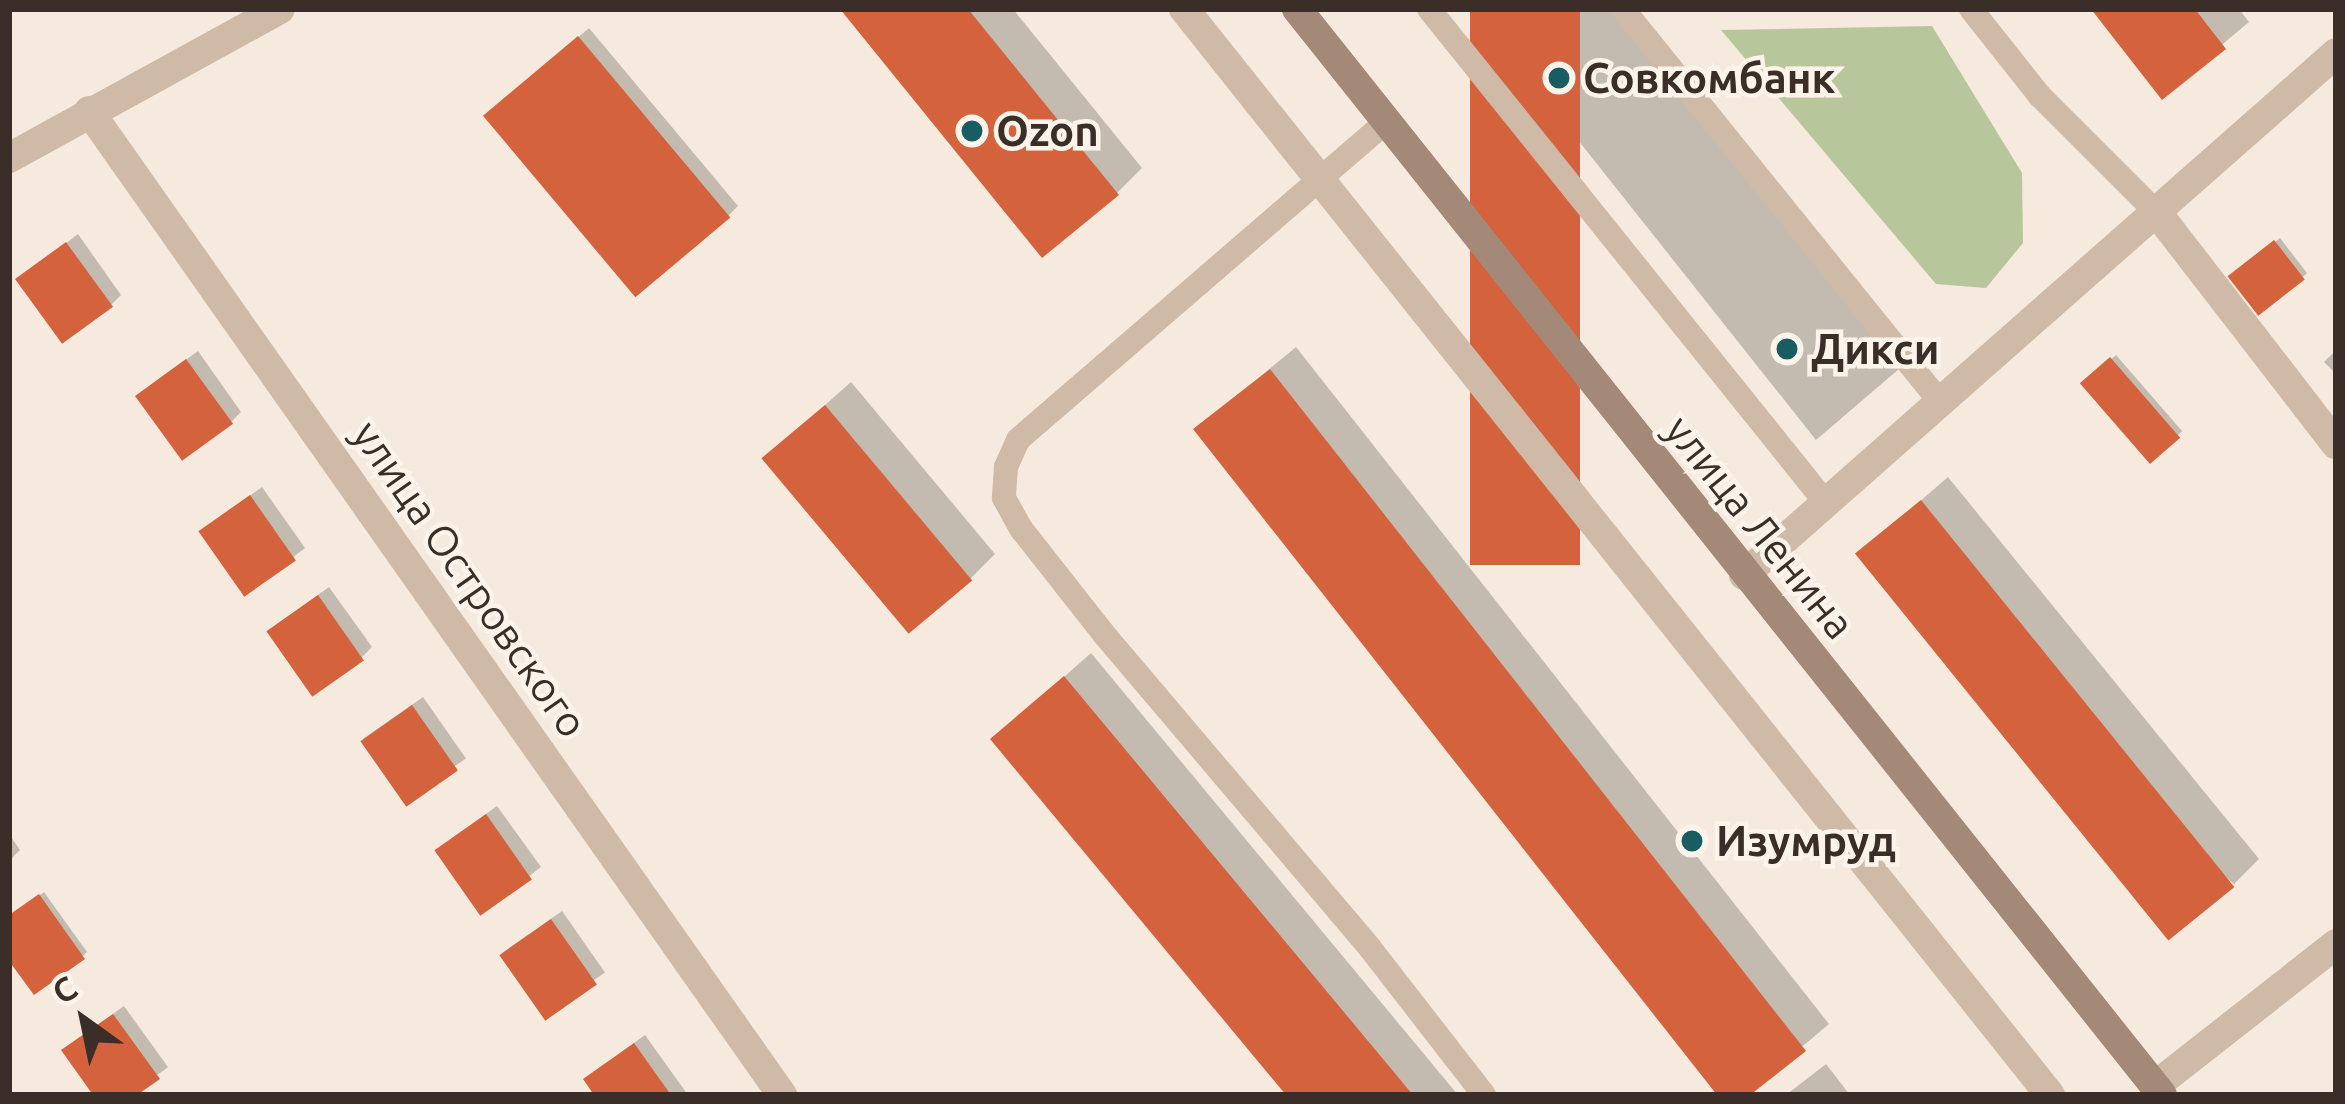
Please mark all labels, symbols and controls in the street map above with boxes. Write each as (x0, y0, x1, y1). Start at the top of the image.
place label: Совкомбанк (1583, 53, 1835, 103)
marker: Совкомбанк (1546, 65, 1572, 91)
place label: Ozon (996, 106, 1099, 156)
marker: Ozon (959, 118, 985, 144)
place label: Дикси (1811, 324, 1939, 374)
marker: Дикси (1774, 336, 1800, 362)
street label: улица Ленина (1655, 405, 1865, 649)
street label: улица Островского (342, 411, 598, 747)
place label: Изумруд (1716, 816, 1896, 866)
marker: Изумруд (1679, 828, 1705, 854)
north arrow (24, 960, 144, 1080)
text: С (45, 968, 83, 1011)

